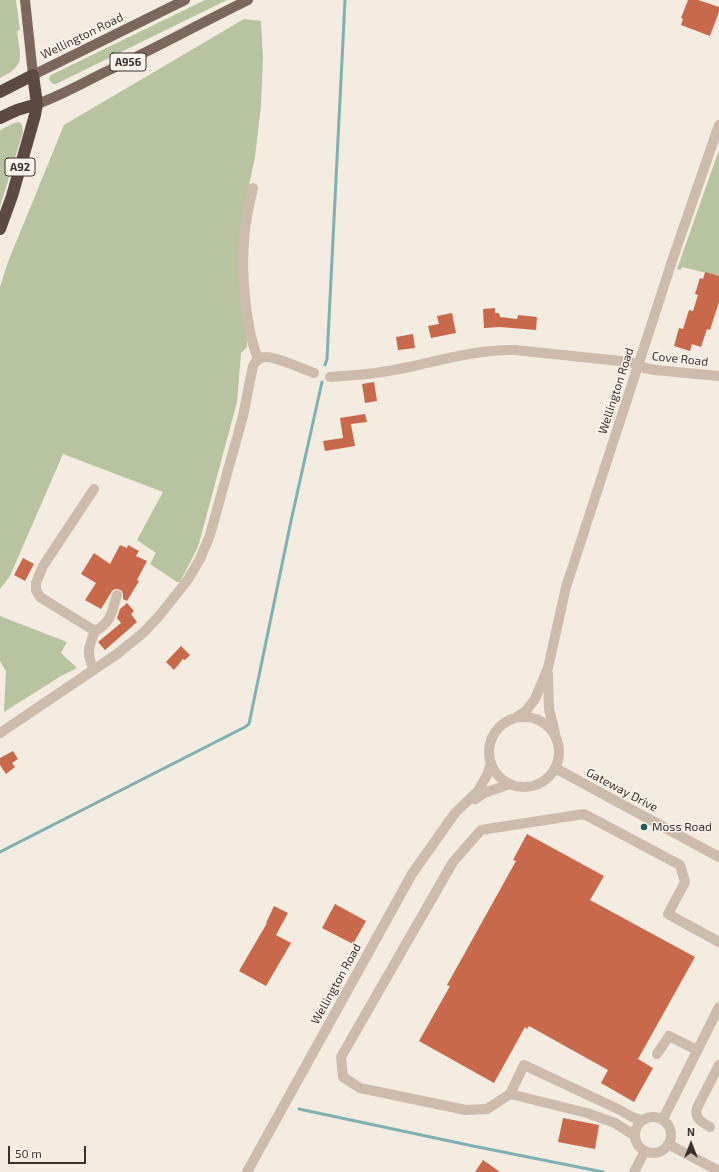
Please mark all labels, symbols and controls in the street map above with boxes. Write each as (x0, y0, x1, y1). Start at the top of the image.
street label: Wellington Road (38, 10, 126, 62)
road number: A956 (110, 53, 146, 71)
road number: A92 (5, 158, 35, 176)
street label: Wellington Road (595, 346, 637, 436)
street label: Cove Road (651, 349, 709, 369)
street label: Gateway Drive (584, 765, 660, 815)
place label: Moss Road (652, 820, 712, 834)
marker: Moss Road (639, 822, 649, 832)
street label: Wellington Road (308, 941, 364, 1027)
north arrow (671, 1124, 711, 1164)
text: N (687, 1125, 695, 1138)
scale bar (10, 1138, 88, 1164)
text: 50 m (15, 1146, 42, 1160)

